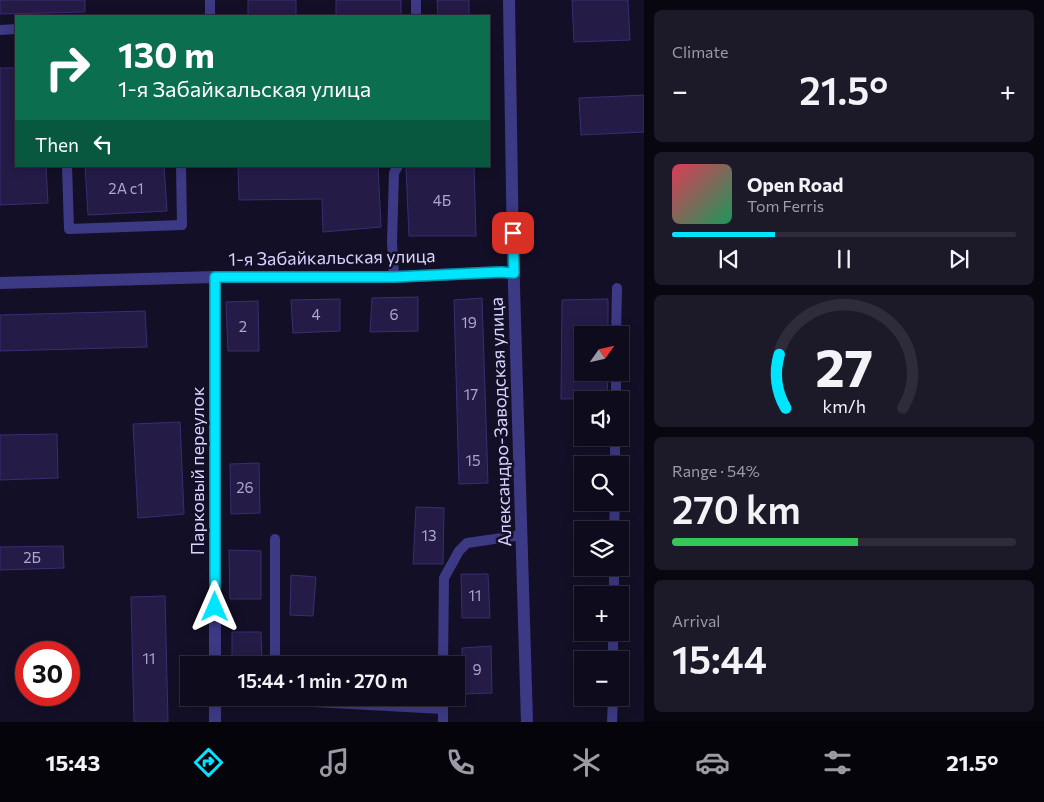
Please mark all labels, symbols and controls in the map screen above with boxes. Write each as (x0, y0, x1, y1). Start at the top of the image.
text: 130 m (118, 32, 215, 75)
icon: right (35, 35, 100, 100)
text: Climate (672, 42, 728, 61)
text: 21.5° (799, 66, 888, 113)
text: − (672, 73, 688, 107)
text: + (1000, 73, 1016, 107)
text: 1-я Забайкальская улица (118, 75, 371, 102)
icon: left (89, 130, 117, 158)
text: Then (35, 133, 79, 156)
text: Open Road (747, 173, 843, 196)
house number: 2А с1 (108, 179, 144, 197)
house number: 4Б (433, 191, 451, 209)
text: Tom Ferris (747, 196, 824, 215)
pin (492, 212, 534, 254)
icon: arrive (499, 219, 527, 247)
street label: 1-я Забайкальская улица (228, 244, 436, 270)
icon: previous (715, 245, 743, 273)
icon: pause (830, 245, 858, 273)
icon: next (945, 245, 973, 273)
street label: Александро-Заводская улица (485, 297, 515, 547)
house number: 4 (312, 305, 321, 323)
house number: 6 (389, 305, 399, 323)
house number: 19 (461, 313, 477, 331)
house number: 2 (239, 317, 247, 335)
north arrow (574, 326, 629, 381)
map controls (574, 326, 629, 706)
text: 27 (815, 334, 873, 398)
house number: 17 (464, 385, 478, 403)
street label: Парковый переулок (186, 386, 208, 555)
button: sound (574, 391, 629, 446)
text: km/h (822, 395, 866, 417)
house number: 15 (465, 451, 481, 469)
button: search (574, 456, 629, 511)
text: Range · 54% (672, 461, 760, 480)
house number: 26 (236, 478, 254, 496)
text: 270 km (672, 485, 801, 532)
button: layers (574, 521, 629, 576)
house number: 13 (422, 526, 436, 544)
house number: 2Б (23, 548, 41, 566)
position arrow (188, 580, 240, 632)
house number: 11 (469, 586, 481, 604)
button: + (574, 586, 629, 641)
text: Arrival (672, 611, 720, 630)
text: 15:44 (672, 635, 767, 682)
speed limit sign: 30 (15, 641, 80, 706)
house number: 11 (143, 649, 155, 667)
button: − (574, 651, 629, 706)
house number: 9 (472, 660, 482, 678)
text: 15:44 · 1 min · 270 m (237, 669, 408, 692)
icon: directions (191, 745, 226, 780)
icon: music (317, 745, 352, 780)
icon: phone (443, 745, 478, 780)
icon: climate (569, 745, 604, 780)
icon: car (695, 745, 730, 780)
icon: filters (820, 745, 855, 780)
text: 15:43 (45, 749, 100, 776)
text: 21.5° (946, 749, 999, 776)

